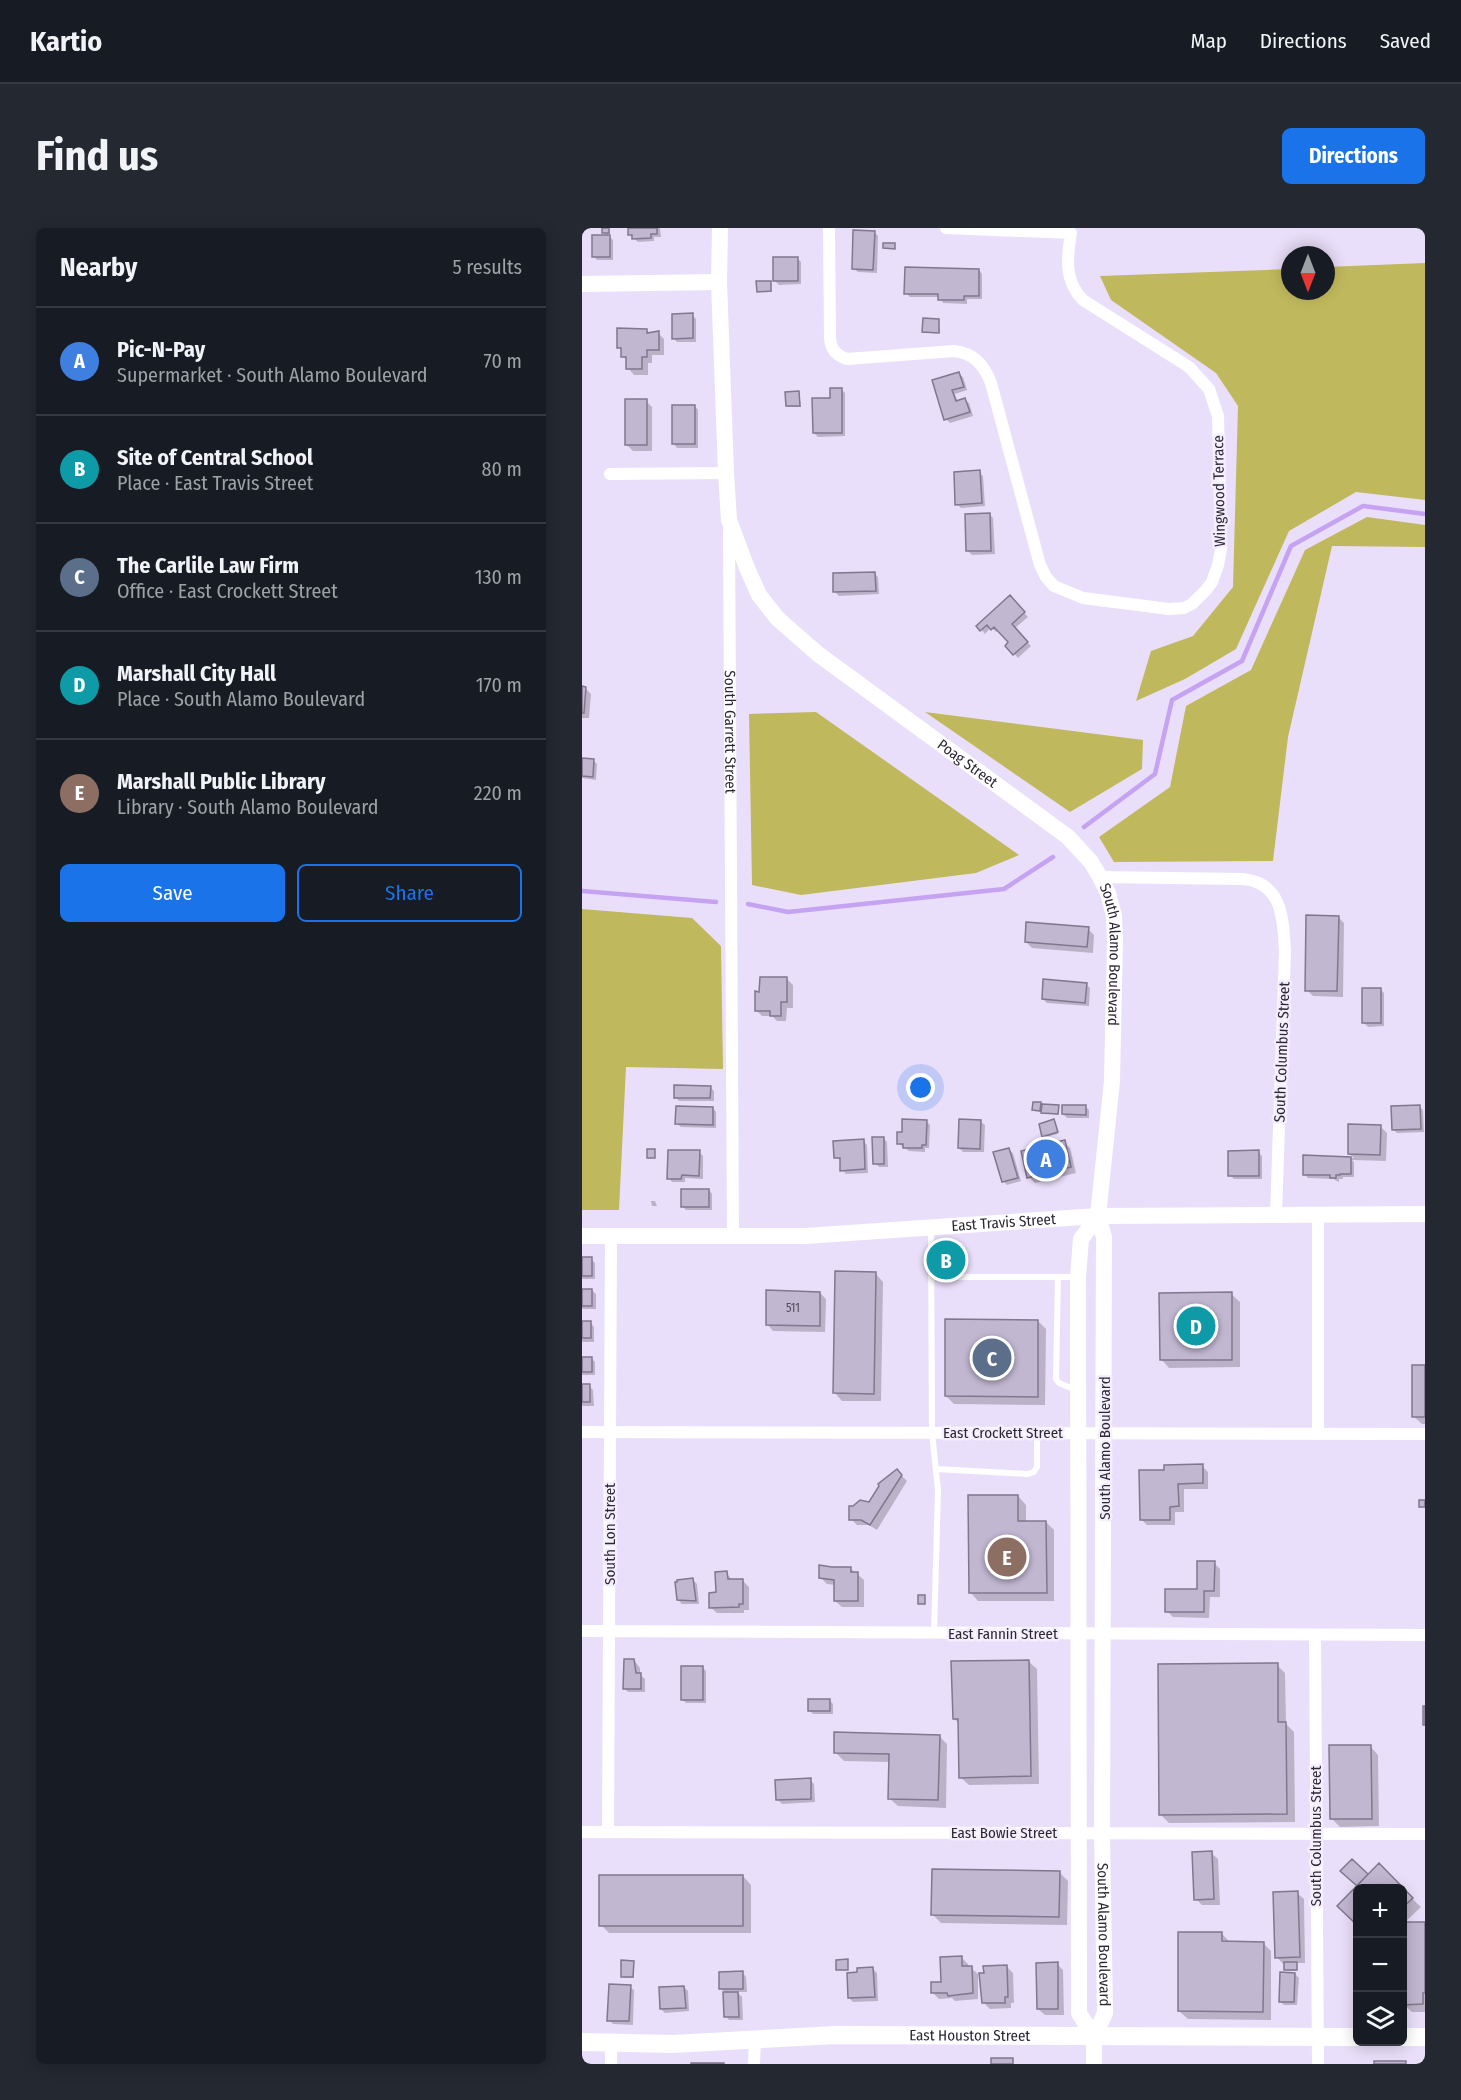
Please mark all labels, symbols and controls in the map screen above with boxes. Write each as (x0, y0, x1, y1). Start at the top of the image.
text: Kartio (30, 25, 102, 58)
text: Map (1190, 28, 1227, 54)
text: Directions (1260, 28, 1347, 54)
text: Saved (1380, 28, 1431, 54)
button: Directions (1282, 128, 1425, 184)
text: Find us (36, 131, 158, 181)
north arrow (1281, 246, 1335, 300)
text: Nearby (60, 252, 137, 283)
text: 5 results (452, 255, 522, 279)
text: Pic-N-Pay (117, 336, 205, 363)
text: A (74, 349, 85, 373)
text: 70 m (484, 349, 522, 373)
text: Supermarket · South Alamo Boulevard (117, 363, 427, 387)
street label: Wingwood Terrace (1209, 435, 1229, 547)
text: Site of Central School (117, 444, 313, 471)
text: B (74, 457, 85, 481)
text: 80 m (482, 457, 522, 481)
text: Place · East Travis Street (117, 471, 313, 495)
text: The Carlile Law Firm (117, 552, 299, 579)
text: C (74, 565, 85, 589)
text: 130 m (475, 565, 522, 589)
text: Office · East Crockett Street (117, 579, 338, 603)
text: Marshall City Hall (117, 660, 276, 687)
street label: South Garrett Street (721, 670, 739, 794)
text: D (74, 673, 85, 697)
text: 170 m (476, 673, 522, 697)
text: Place · South Alamo Boulevard (117, 687, 365, 711)
street label: Poag Street (934, 735, 1001, 791)
text: Marshall Public Library (117, 768, 326, 795)
text: E (75, 781, 84, 805)
text: 220 m (474, 781, 522, 805)
text: Library · South Alamo Boulevard (117, 795, 378, 819)
button: Save (60, 864, 285, 922)
button: Share (297, 864, 522, 922)
street label: South Alamo Boulevard (1096, 880, 1124, 1026)
street label: South Columbus Street (1271, 981, 1293, 1123)
your location (906, 1073, 935, 1102)
pin: A (1026, 1136, 1066, 1182)
street label: East Travis Street (951, 1210, 1056, 1235)
pin: B (926, 1238, 966, 1282)
house number: 511 (786, 1301, 800, 1315)
pin: D (1176, 1304, 1216, 1348)
pin: C (972, 1336, 1012, 1380)
street label: South Alamo Boulevard (1096, 1376, 1114, 1520)
street label: East Crockett Street (943, 1424, 1063, 1442)
street label: South Lon Street (601, 1483, 619, 1585)
pin: E (988, 1534, 1026, 1580)
street label: East Fannin Street (948, 1625, 1058, 1643)
street label: South Columbus Street (1307, 1766, 1325, 1906)
street label: East Bowie Street (951, 1824, 1057, 1842)
street label: South Alamo Boulevard (1093, 1863, 1114, 2007)
map controls (1353, 1884, 1407, 2046)
button: + (1353, 1884, 1407, 1938)
button: − (1353, 1938, 1407, 1992)
button: layers (1353, 1992, 1407, 2046)
street label: East Houston Street (909, 2026, 1030, 2045)

